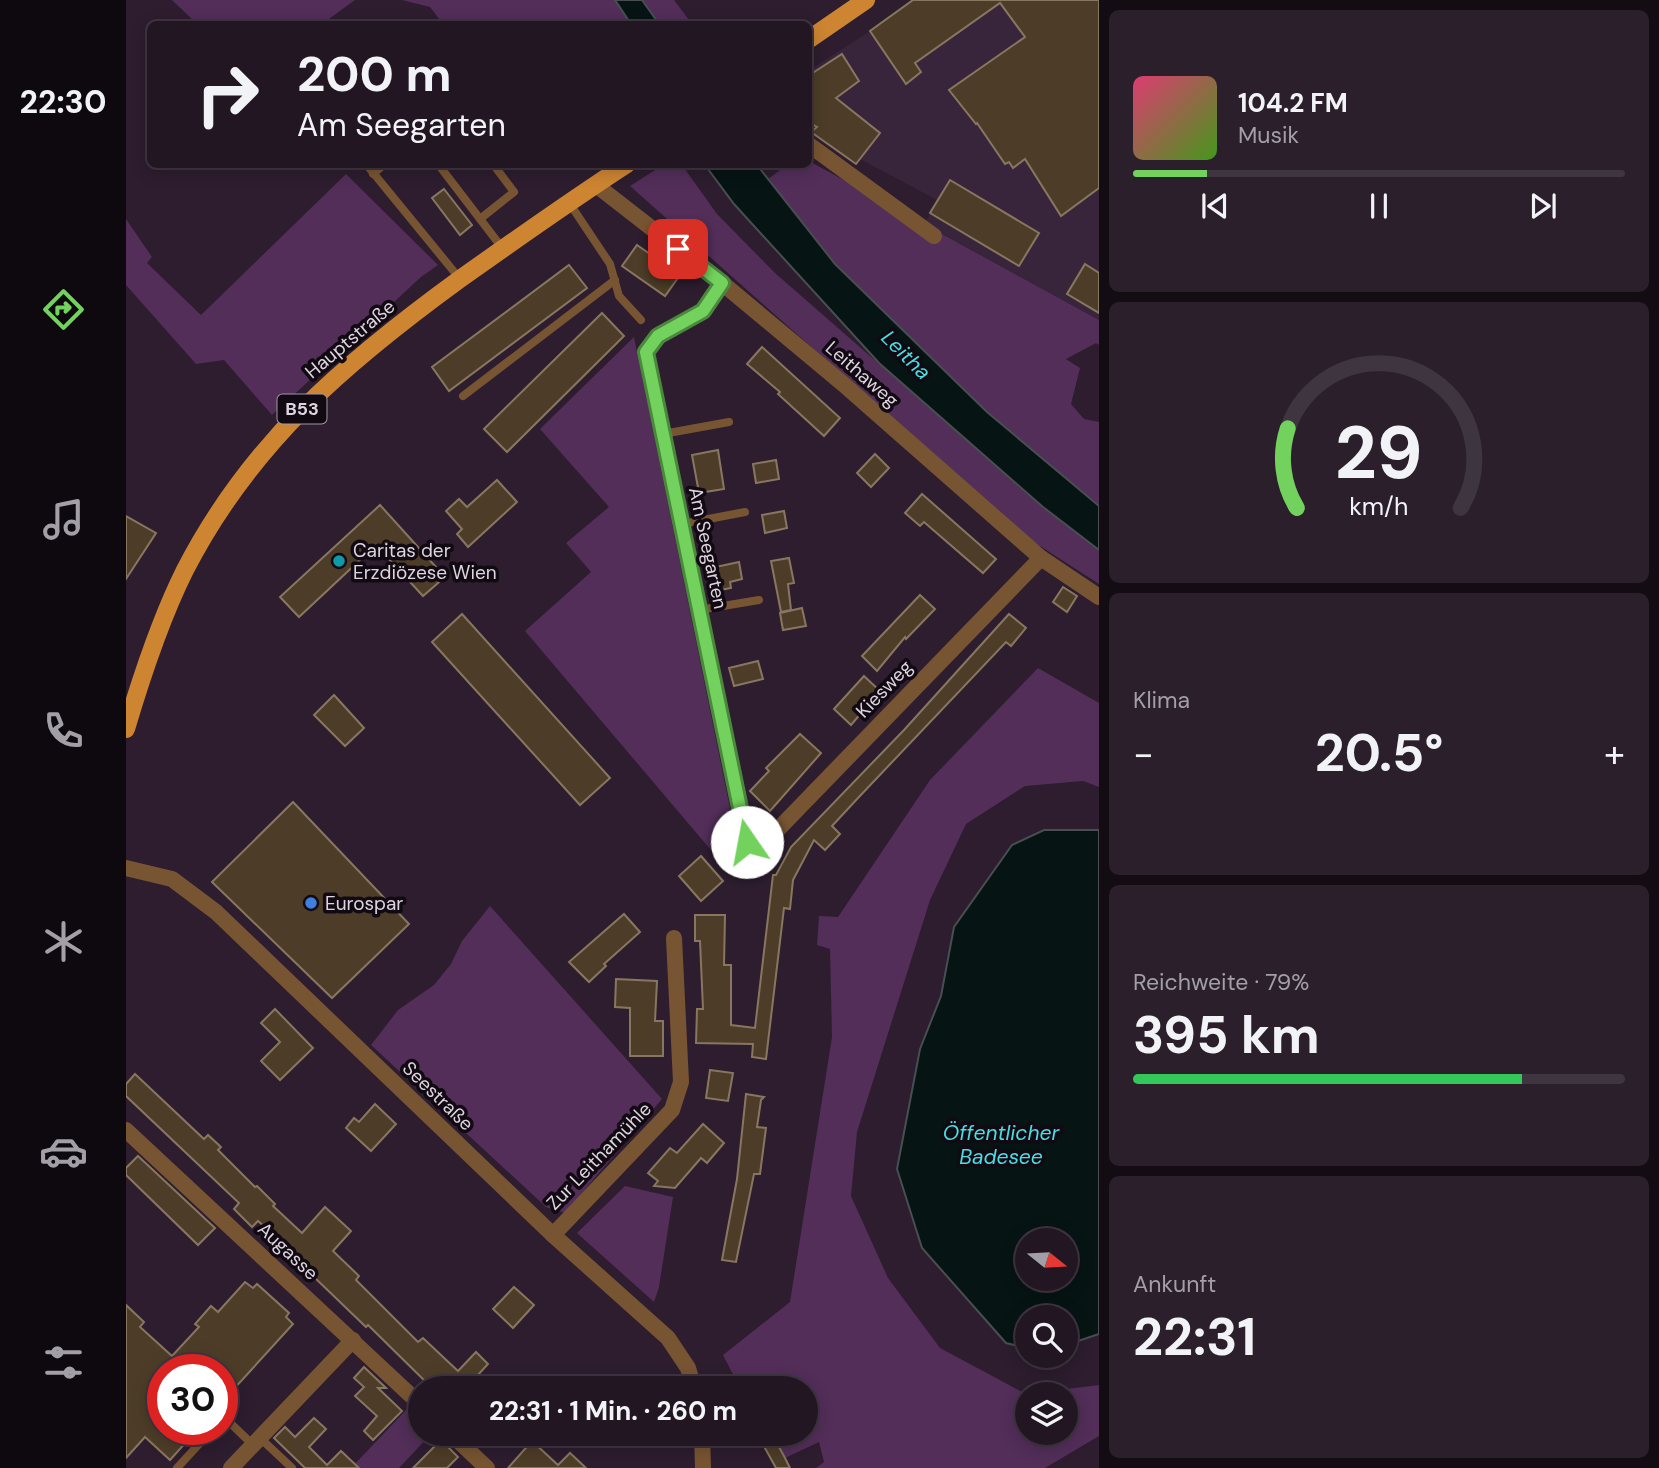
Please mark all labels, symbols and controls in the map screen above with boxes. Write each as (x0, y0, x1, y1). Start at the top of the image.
text: 200 m (297, 42, 452, 106)
icon: right (182, 49, 273, 140)
text: 22:30 (20, 81, 106, 123)
text: 104.2 FM (1238, 86, 1348, 120)
text: Am Seegarten (297, 104, 506, 146)
text: Musik (1238, 120, 1299, 150)
icon: previous (1196, 187, 1234, 225)
icon: pause (1360, 187, 1398, 225)
icon: next (1524, 187, 1562, 225)
pin (648, 219, 708, 279)
icon: arrive (659, 230, 697, 268)
icon: directions (39, 285, 88, 334)
street label: Hauptstraße (300, 294, 400, 384)
water label: Leitha (875, 324, 937, 386)
street label: Leithaweg (820, 335, 904, 413)
road number: B53 (278, 394, 326, 424)
text: 29 (1335, 407, 1423, 502)
street label: Am Seegarten (683, 485, 733, 611)
text: km/h (1349, 490, 1409, 523)
icon: music (39, 495, 88, 544)
place label: Caritas der Erzdiözese Wien (353, 538, 497, 585)
marker: Caritas der Erzdiözese Wien (331, 553, 347, 569)
street label: Kiesweg (850, 654, 918, 723)
text: Klima (1133, 685, 1190, 715)
icon: phone (39, 706, 88, 755)
text: 20.5° (1315, 719, 1443, 787)
text: − (1133, 729, 1154, 779)
text: + (1604, 729, 1625, 779)
position arrow (710, 805, 784, 879)
place label: Eurospar (325, 891, 403, 916)
marker: Eurospar (303, 895, 319, 911)
icon: climate (39, 917, 88, 966)
text: Reichweite · 79% (1133, 967, 1309, 997)
text: 395 km (1133, 1001, 1320, 1069)
street label: Seestraße (397, 1056, 479, 1136)
street label: Zur Leithamühle (541, 1097, 657, 1215)
water label: Öffentlicher Badesee (943, 1119, 1060, 1171)
icon: car (39, 1127, 88, 1176)
street label: Augasse (252, 1217, 324, 1285)
north arrow (1015, 1228, 1078, 1292)
map controls (1015, 1228, 1078, 1445)
text: Ankunft (1133, 1269, 1216, 1299)
text: 22:31 (1133, 1303, 1256, 1371)
button: search (1015, 1305, 1078, 1368)
icon: filters (39, 1338, 88, 1387)
speed limit sign: 30 (147, 1354, 238, 1445)
button: layers (1015, 1382, 1078, 1445)
text: 22:31 · 1 Min. · 260 m (489, 1394, 737, 1428)

